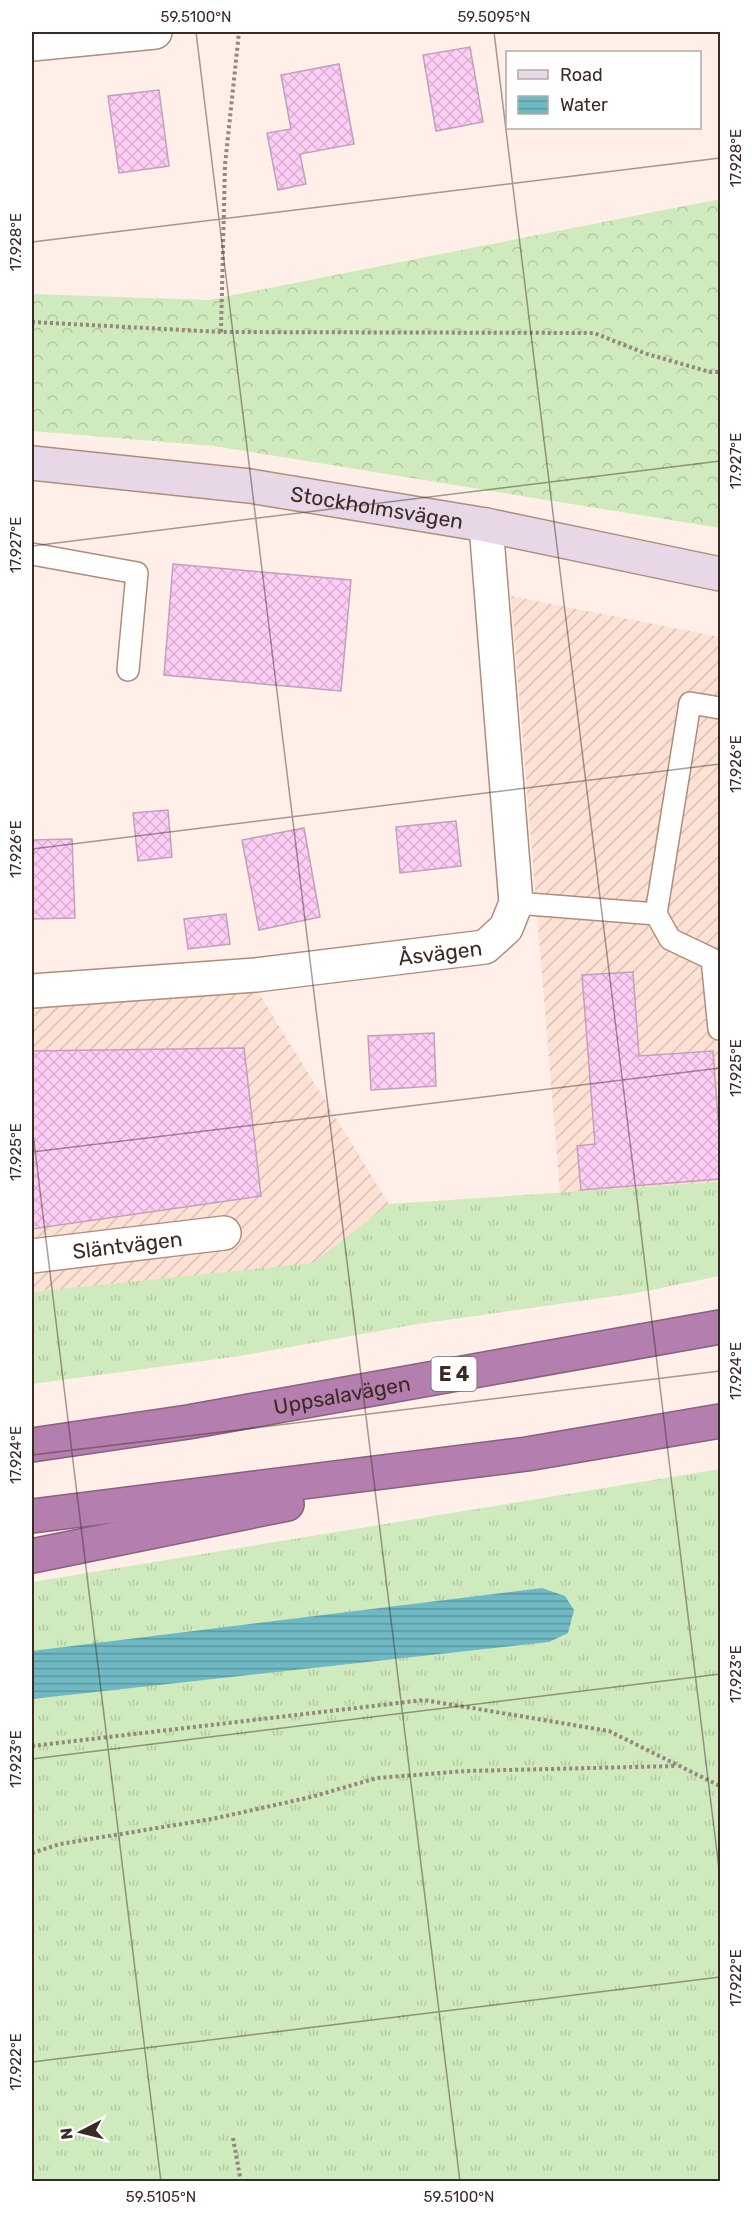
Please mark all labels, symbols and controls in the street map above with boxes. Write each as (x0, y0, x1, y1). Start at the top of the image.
text: 59.5100°N (160, 8, 232, 26)
text: 59.5095°N (457, 8, 531, 26)
legend (506, 51, 701, 129)
text: Road (560, 64, 603, 86)
text: Water (560, 94, 608, 116)
text: 17.928°E (727, 129, 745, 187)
text: 17.928°E (7, 213, 25, 271)
text: 17.927°E (727, 433, 745, 489)
street label: Stockholmsvägen (289, 480, 465, 534)
text: 17.927°E (7, 517, 25, 573)
text: 17.926°E (727, 735, 745, 793)
text: 17.926°E (7, 820, 25, 878)
street label: Åsvägen (397, 935, 483, 970)
text: 17.925°E (727, 1039, 745, 1097)
text: 17.925°E (7, 1123, 25, 1181)
street label: Släntvägen (71, 1226, 184, 1264)
text: 17.924°E (727, 1342, 745, 1400)
road number: E 4 (432, 1357, 476, 1391)
street label: Uppsalavägen (272, 1370, 412, 1419)
text: 17.924°E (7, 1426, 25, 1484)
text: 17.923°E (727, 1645, 745, 1703)
text: 17.923°E (7, 1730, 25, 1788)
text: 17.922°E (727, 1949, 745, 2007)
text: 17.922°E (7, 2033, 25, 2091)
north arrow (51, 2102, 111, 2162)
text: N (56, 2127, 77, 2141)
text: 59.5105°N (126, 2188, 196, 2206)
text: 59.5100°N (423, 2188, 495, 2206)

